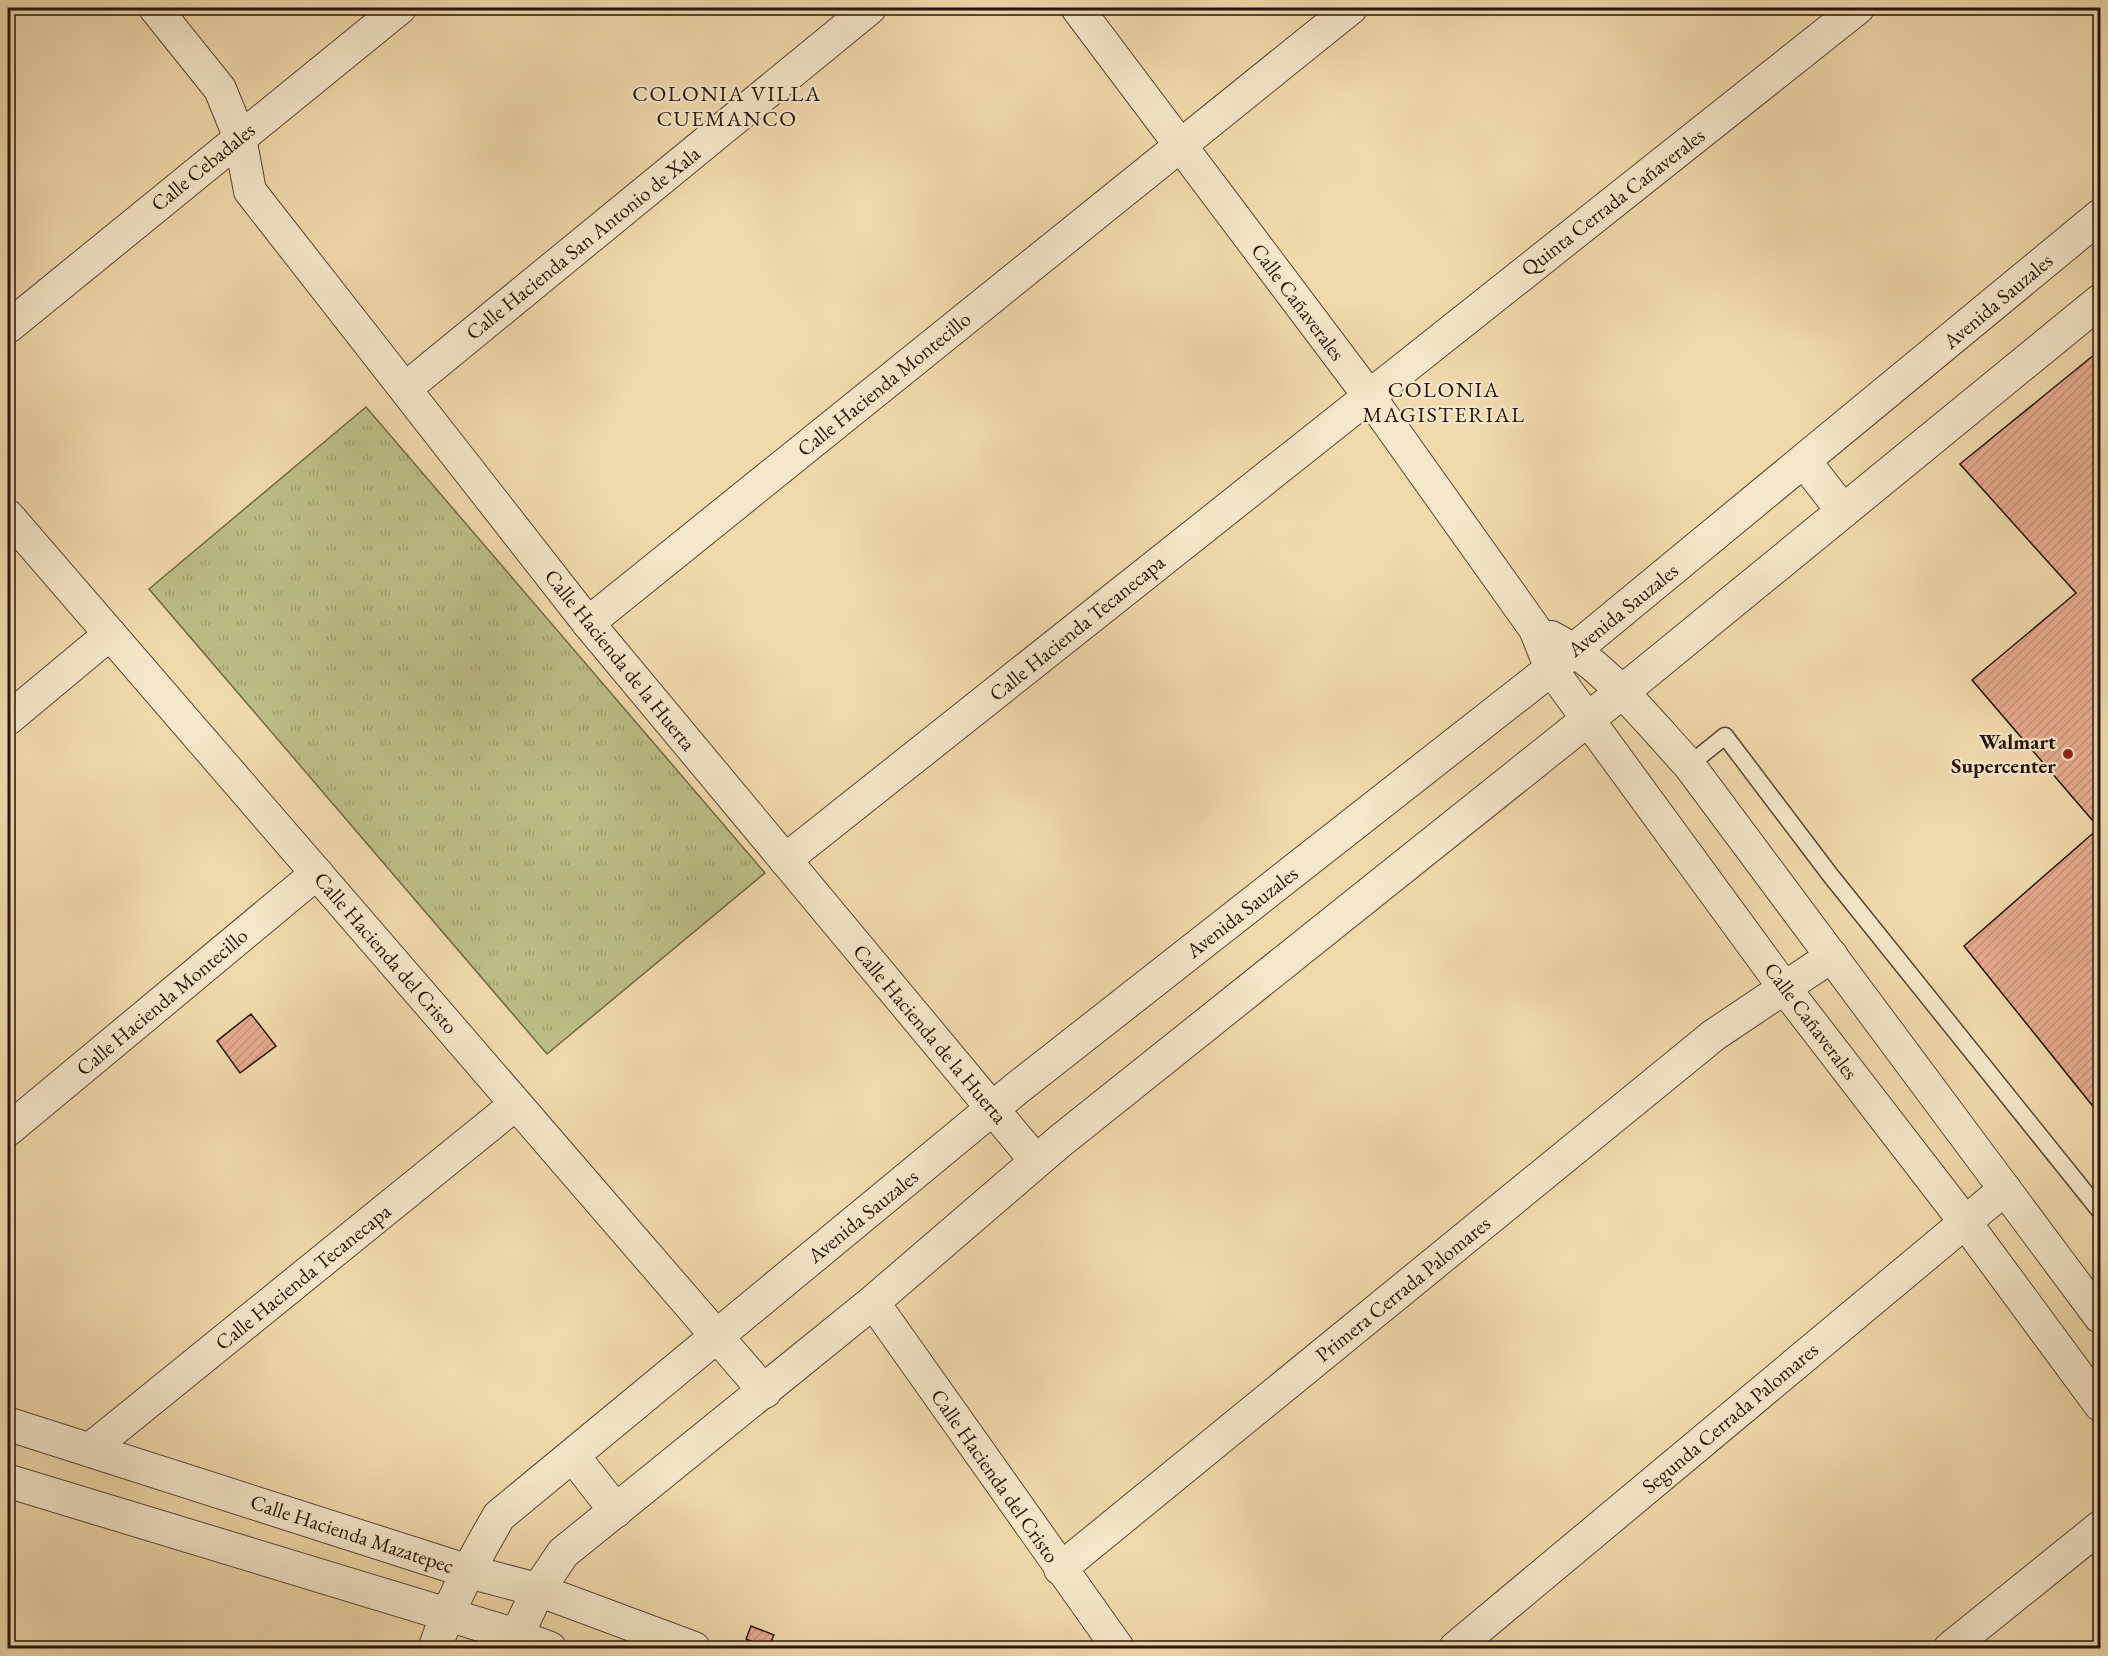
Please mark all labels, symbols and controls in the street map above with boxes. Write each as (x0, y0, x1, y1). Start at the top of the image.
district label: COLONIA VILLA CUEMANCO (632, 79, 822, 133)
street label: Calle Cebadales (145, 116, 261, 217)
street label: Quinta Cerrada Cañaverales (1515, 121, 1711, 283)
street label: Calle Hacienda San Antonio de Xala (460, 139, 706, 346)
street label: Calle Cañaverales (1245, 238, 1352, 366)
street label: Avenida Sauzales (1937, 247, 2058, 355)
street label: Calle Hacienda Montecillo (791, 305, 976, 462)
district label: COLONIA MAGISTERIAL (1362, 375, 1526, 429)
street label: Calle Hacienda Tecanecapa (983, 548, 1170, 707)
street label: Avenida Sauzales (1561, 557, 1684, 663)
street label: Calle Hacienda de la Huerta (539, 563, 702, 757)
place label: Walmart Supercenter (1951, 728, 2056, 779)
marker: Walmart Supercenter (2061, 747, 2075, 761)
street label: Avenida Sauzales (1179, 859, 1303, 964)
street label: Calle Hacienda del Cristo (309, 866, 464, 1039)
street label: Calle Hacienda Montecillo (70, 922, 253, 1081)
street label: Calle Hacienda de la Huerta (847, 938, 1014, 1129)
street label: Calle Cañaverales (1758, 957, 1865, 1085)
street label: Avenida Sauzales (801, 1163, 924, 1269)
street label: Calle Hacienda Tecanecapa (209, 1197, 396, 1356)
street label: Primera Cerrada Palomares (1310, 1210, 1496, 1368)
street label: Segunda Cerrada Palomares (1636, 1336, 1824, 1499)
street label: Calle Hacienda del Cristo (925, 1384, 1066, 1568)
street label: Calle Hacienda Mazatepec (247, 1488, 457, 1579)

